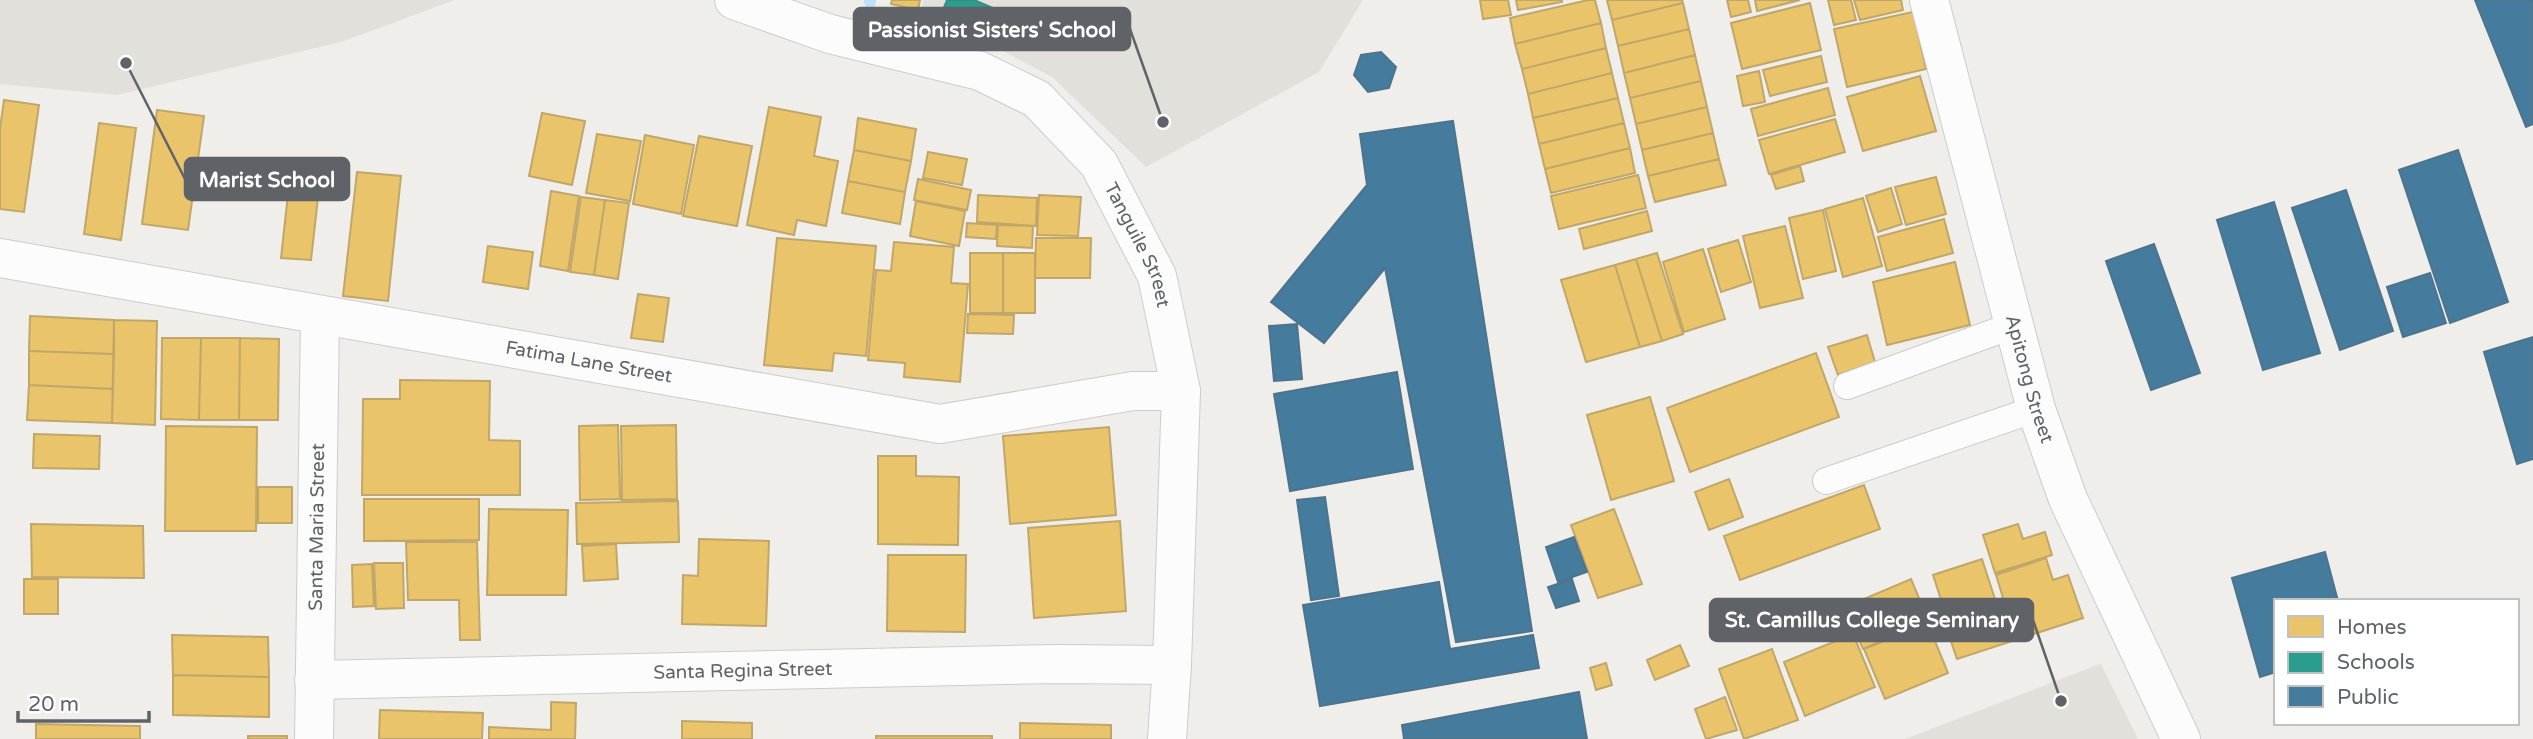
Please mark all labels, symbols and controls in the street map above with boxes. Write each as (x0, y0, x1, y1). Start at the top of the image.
callout: Passionist Sisters' School (854, 8, 1130, 50)
text: Passionist Sisters' School (868, 18, 1116, 43)
callout: Marist School (185, 158, 349, 200)
text: Marist School (199, 168, 335, 193)
street label: Tanguile Street (1100, 179, 1174, 310)
street label: Apitong Street (2001, 312, 2058, 446)
street label: Fatima Lane Street (504, 336, 674, 388)
street label: Santa Maria Street (305, 443, 329, 611)
callout: St. Camillus College Seminary (1710, 599, 2033, 641)
legend (2274, 599, 2519, 725)
text: St. Camillus College Seminary (1725, 608, 2020, 633)
text: Homes (2337, 615, 2407, 640)
text: Schools (2337, 650, 2415, 675)
street label: Santa Regina Street (653, 658, 833, 684)
scale bar (18, 680, 149, 724)
text: Public (2337, 685, 2399, 710)
text: 20 m (28, 692, 79, 717)

